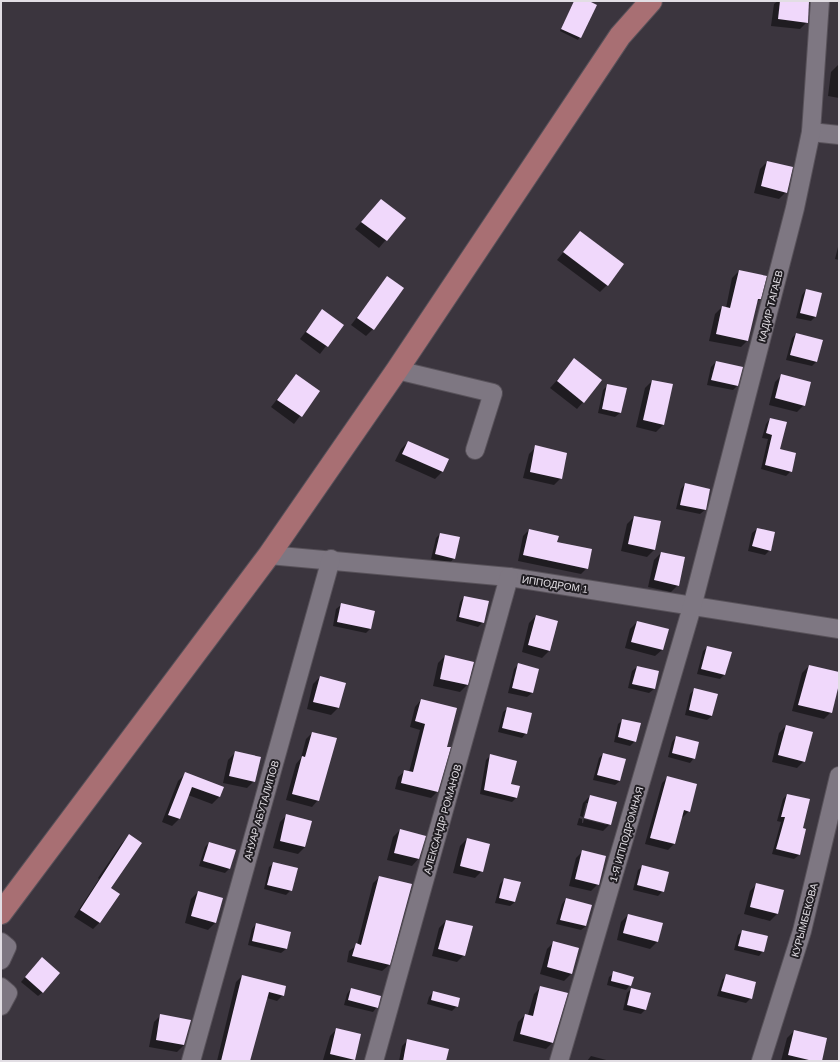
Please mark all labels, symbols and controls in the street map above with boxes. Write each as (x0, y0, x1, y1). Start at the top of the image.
street label: КАДИР ТАГАЕВ (756, 269, 785, 343)
street label: ИППОДРОМ 1 (521, 574, 589, 595)
street label: АНУАР АБУТАЛИПОВ (242, 759, 281, 861)
street label: АЛЕКСАНДР РОМАНОВ (422, 763, 464, 875)
street label: 1-Я ИППОДРОМНАЯ (608, 785, 645, 883)
street label: КУРЫМБЕКОВА (789, 882, 820, 958)

